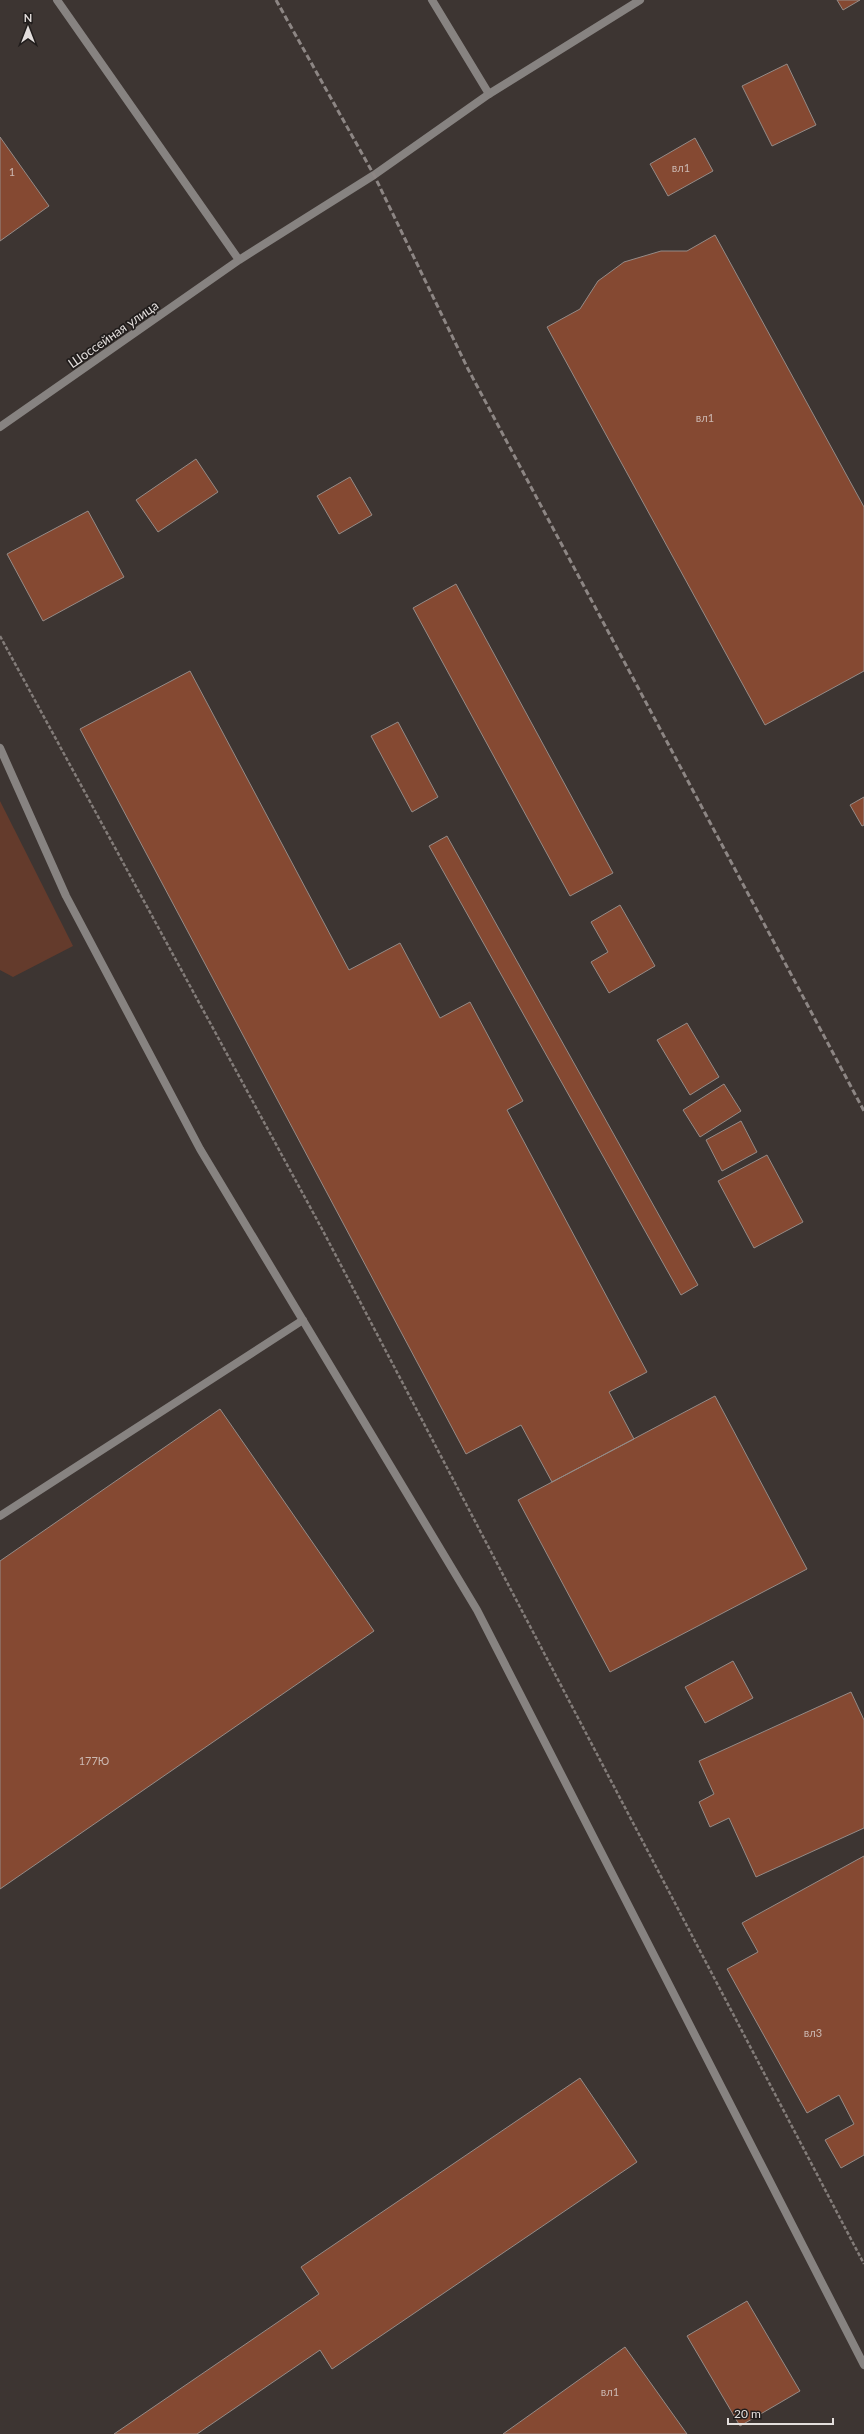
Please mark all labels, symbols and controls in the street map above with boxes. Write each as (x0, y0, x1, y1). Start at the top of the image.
north arrow (8, 8, 48, 48)
text: N (24, 11, 32, 24)
house number: вл1 (672, 161, 690, 174)
house number: 1 (9, 165, 15, 178)
street label: Шоссейная улица (65, 297, 161, 371)
house number: вл1 (696, 411, 714, 424)
house number: 177Ю (79, 1754, 109, 1767)
house number: вл3 (804, 2026, 822, 2039)
house number: вл1 (601, 2385, 619, 2398)
scale bar (728, 2400, 833, 2426)
text: 20 m (734, 2406, 761, 2421)

